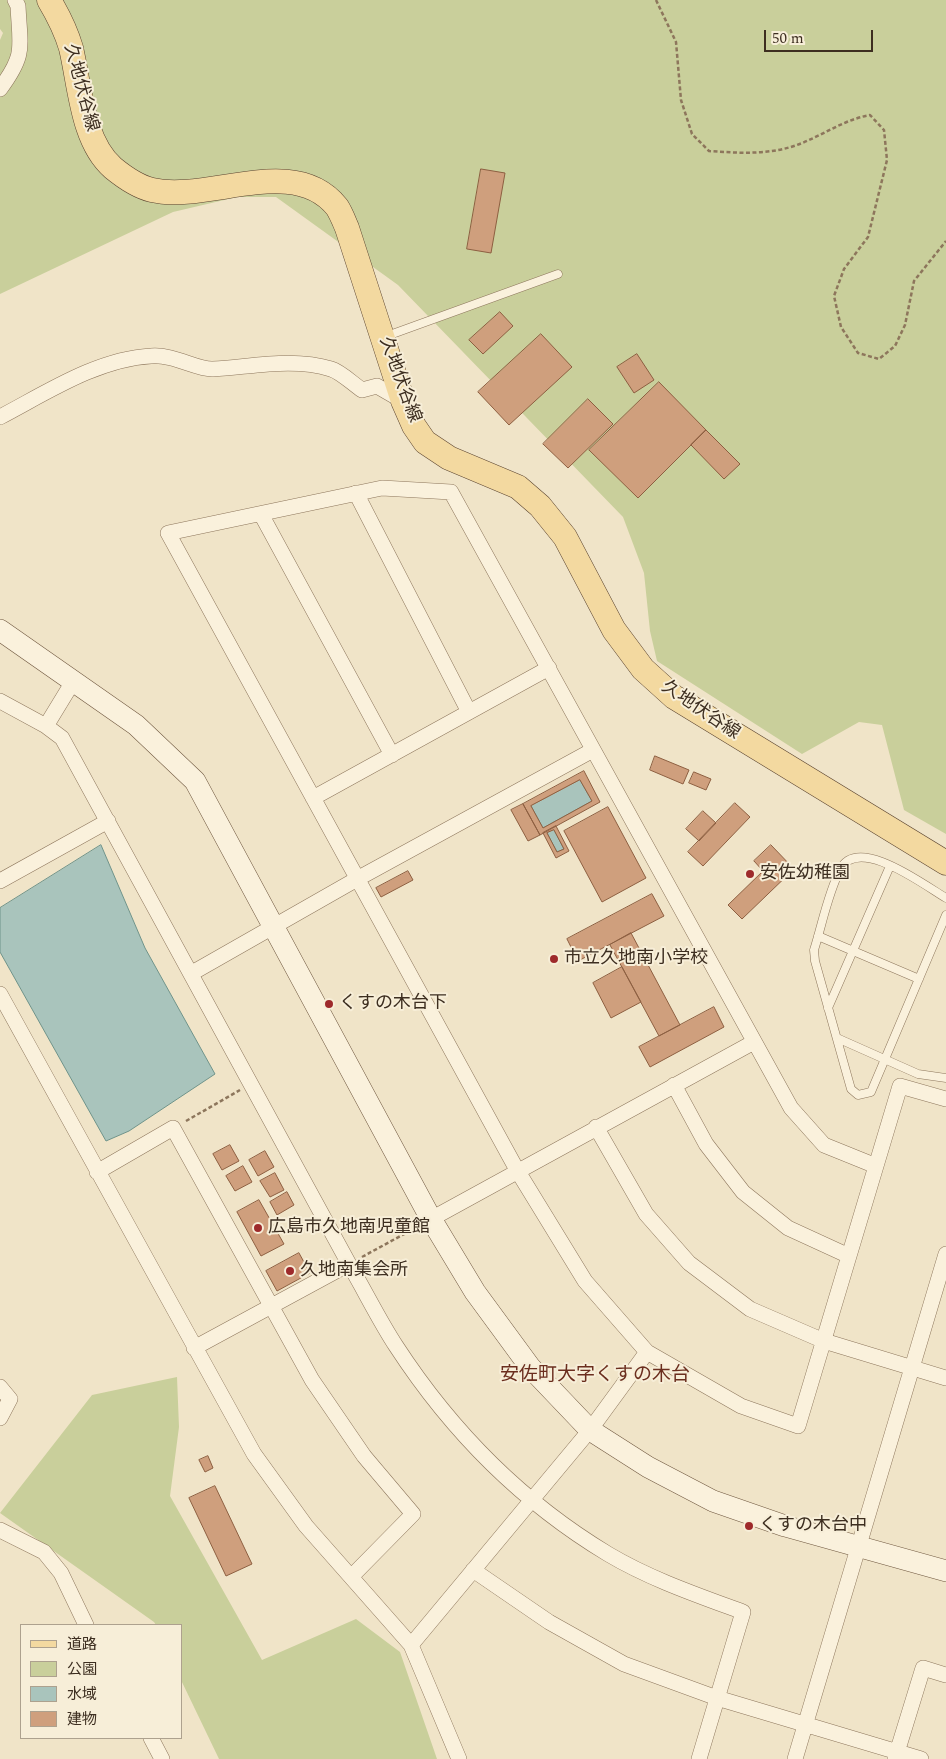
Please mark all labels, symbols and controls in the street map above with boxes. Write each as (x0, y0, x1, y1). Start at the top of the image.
scale bar (766, 20, 875, 52)
text: 50 m (772, 27, 804, 50)
street label: 久地伏谷線 (58, 42, 102, 134)
street label: 久地伏谷線 (373, 334, 425, 426)
street label: 久地伏谷線 (657, 677, 743, 745)
place label: 安佐幼稚園 (760, 863, 850, 885)
marker: 安佐幼稚園 (744, 868, 756, 880)
place label: 市立久地南小学校 (564, 948, 708, 970)
marker: 市立久地南小学校 (548, 953, 560, 965)
place label: くすの木台下 (339, 993, 447, 1015)
marker: くすの木台下 (323, 998, 335, 1010)
place label: 広島市久地南児童館 (268, 1217, 430, 1239)
marker: 広島市久地南児童館 (252, 1222, 264, 1234)
place label: 久地南集会所 (300, 1260, 408, 1282)
marker: 久地南集会所 (284, 1265, 296, 1277)
district label: 安佐町大字くすの木台 (500, 1365, 690, 1387)
place label: くすの木台中 (759, 1515, 867, 1537)
marker: くすの木台中 (743, 1520, 755, 1532)
legend (20, 1624, 182, 1739)
text: 道路 (67, 1633, 97, 1656)
text: 公園 (67, 1658, 97, 1681)
text: 水域 (67, 1683, 97, 1706)
text: 建物 (67, 1708, 97, 1731)

